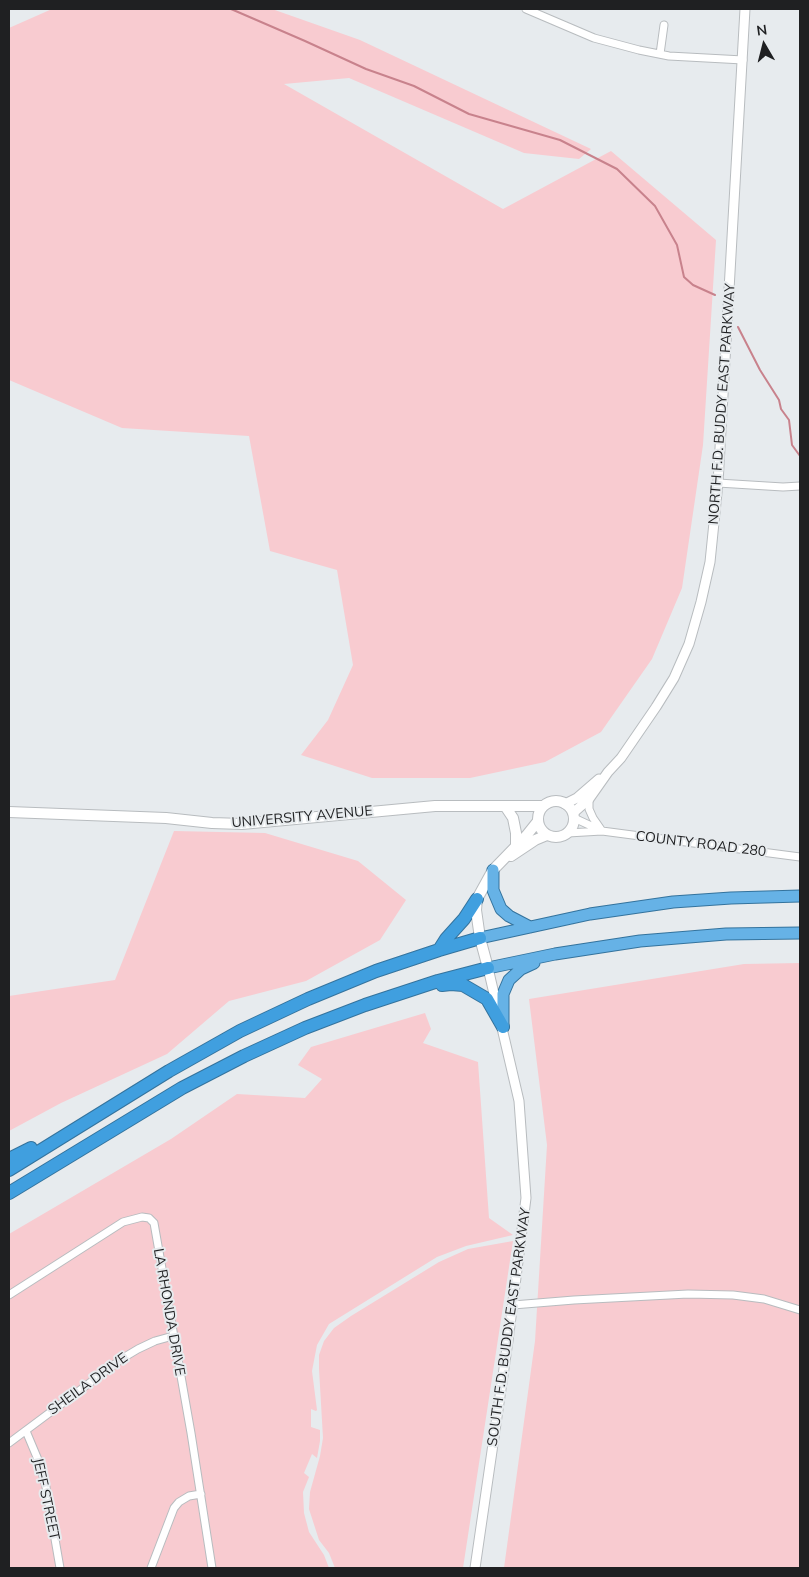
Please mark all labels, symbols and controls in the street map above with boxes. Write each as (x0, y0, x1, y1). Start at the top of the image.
north arrow (739, 20, 789, 70)
text: N (755, 20, 768, 40)
street label: NORTH F.D. BUDDY EAST PARKWAY (705, 283, 739, 525)
street label: UNIVERSITY AVENUE (231, 802, 373, 832)
street label: COUNTY ROAD 280 (635, 828, 767, 860)
street label: SOUTH F.D. BUDDY EAST PARKWAY (484, 1207, 534, 1447)
street label: LA RHONDA DRIVE (150, 1247, 188, 1377)
street label: SHEILA DRIVE (45, 1349, 131, 1419)
street label: JEFF STREET (29, 1456, 63, 1542)

